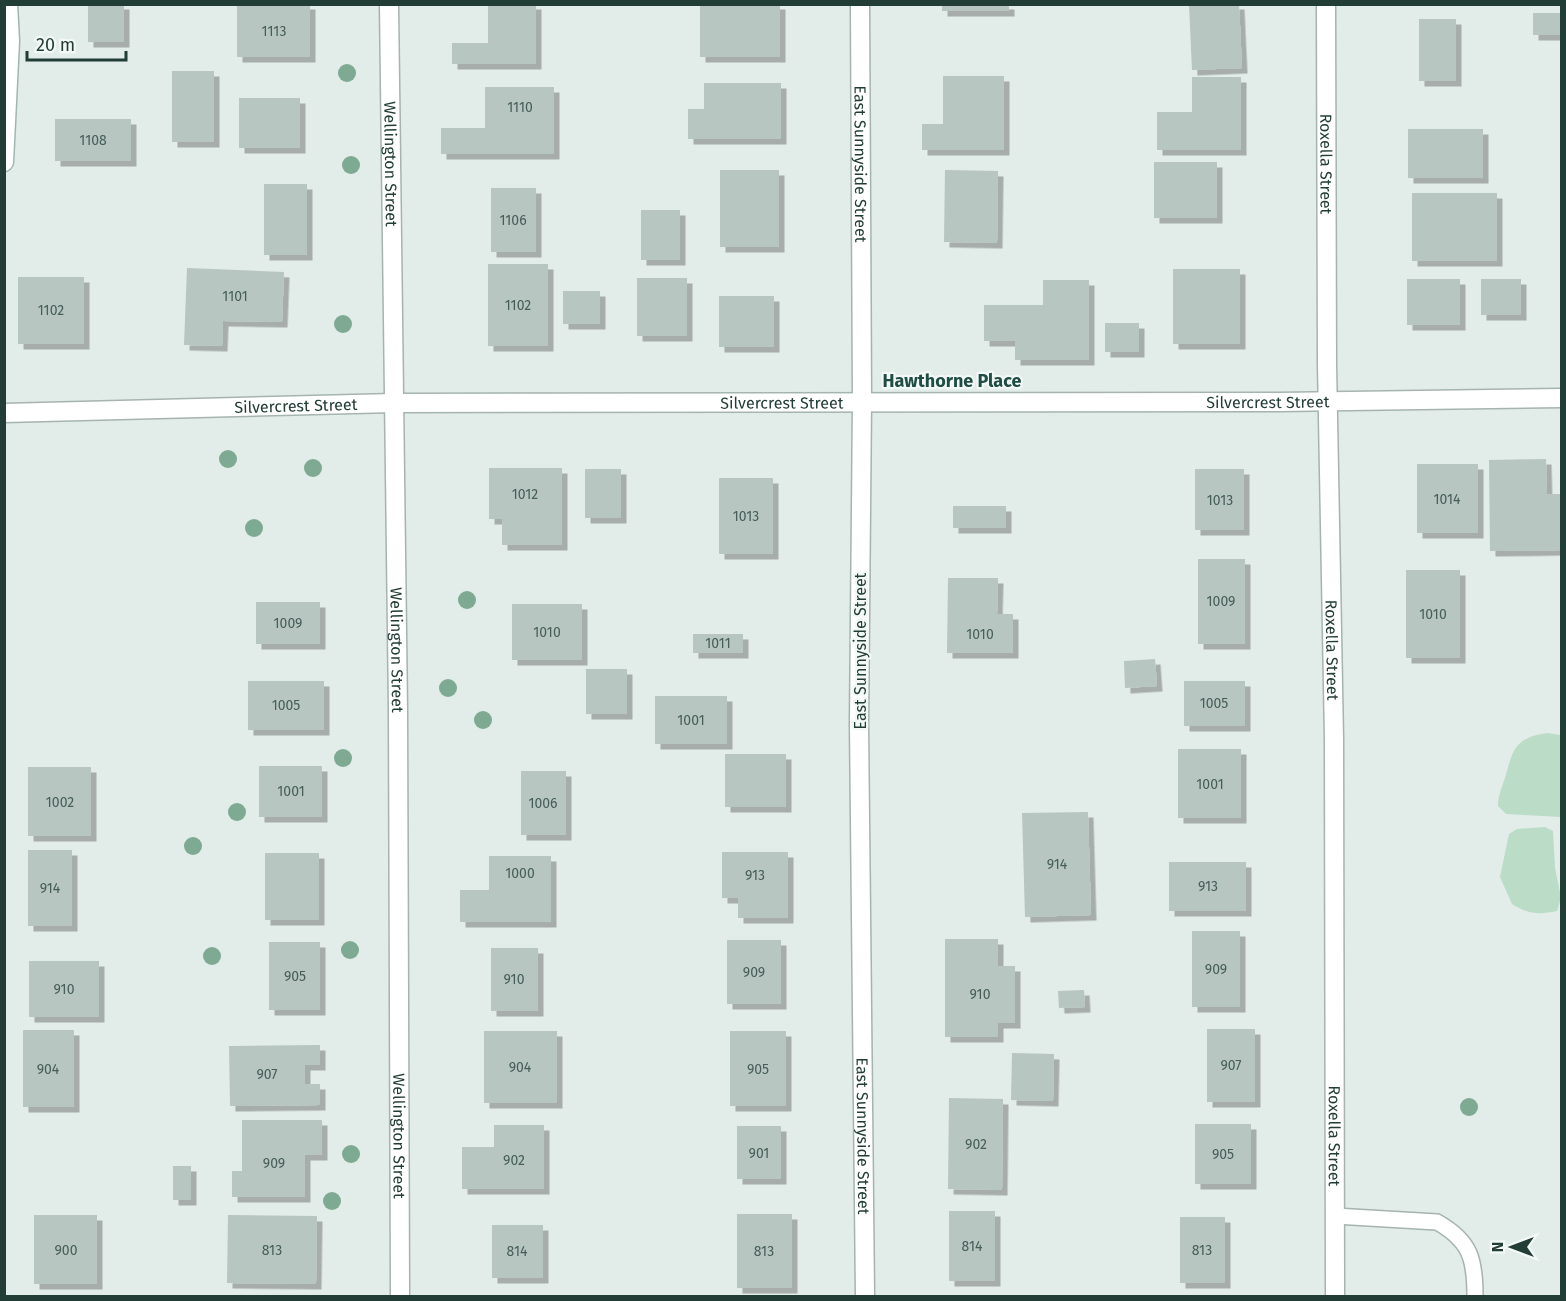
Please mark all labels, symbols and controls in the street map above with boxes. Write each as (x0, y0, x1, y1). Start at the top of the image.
house number: 1113 (262, 23, 286, 40)
scale bar (27, 24, 126, 62)
text: 20 m (36, 34, 75, 56)
street label: East Sunnyside Street (850, 85, 870, 243)
house number: 1110 (507, 99, 533, 116)
street label: Wellington Street (380, 101, 401, 227)
street label: Roxella Street (1316, 114, 1336, 215)
house number: 1108 (79, 132, 107, 149)
house number: 1106 (499, 212, 527, 229)
house number: 1101 (222, 288, 248, 305)
house number: 1102 (505, 297, 531, 314)
house number: 1102 (38, 302, 64, 319)
district label: Hawthorne Place (883, 370, 1021, 392)
street label: Silvercrest Street (1206, 392, 1330, 412)
street label: Silvercrest Street (720, 393, 844, 413)
street label: Silvercrest Street (234, 395, 358, 417)
house number: 1012 (512, 486, 538, 503)
house number: 1014 (1433, 491, 1461, 508)
house number: 1013 (1207, 492, 1233, 509)
house number: 1013 (733, 508, 759, 525)
street label: East Sunnyside Street (851, 572, 870, 729)
street label: Wellington Street (386, 587, 407, 713)
house number: 1009 (1207, 593, 1235, 610)
street label: Roxella Street (1321, 599, 1342, 701)
house number: 1010 (1419, 606, 1447, 623)
house number: 1009 (274, 615, 302, 632)
house number: 1010 (533, 624, 561, 641)
house number: 1010 (966, 626, 994, 643)
house number: 1011 (705, 635, 731, 652)
house number: 1005 (1200, 695, 1228, 712)
house number: 1005 (272, 697, 300, 714)
house number: 1001 (677, 712, 705, 729)
house number: 1001 (1196, 776, 1224, 793)
house number: 1001 (277, 783, 305, 800)
house number: 1002 (46, 794, 74, 811)
house number: 1006 (528, 795, 558, 812)
house number: 914 (1047, 856, 1068, 873)
house number: 1000 (505, 865, 535, 882)
house number: 913 (745, 867, 765, 884)
house number: 913 (1198, 878, 1218, 895)
house number: 914 (40, 880, 61, 897)
house number: 909 (1205, 961, 1227, 978)
house number: 909 (743, 964, 765, 981)
house number: 905 (284, 968, 306, 985)
house number: 910 (504, 971, 525, 988)
house number: 910 (54, 981, 75, 998)
house number: 910 (970, 986, 991, 1003)
street label: East Sunnyside Street (852, 1057, 873, 1215)
house number: 907 (1220, 1057, 1242, 1074)
house number: 904 (509, 1059, 532, 1076)
house number: 904 (37, 1061, 60, 1078)
house number: 905 (747, 1061, 769, 1078)
house number: 907 (256, 1066, 278, 1083)
street label: Wellington Street (389, 1073, 409, 1199)
street label: Roxella Street (1325, 1086, 1344, 1187)
house number: 902 (965, 1136, 987, 1153)
house number: 901 (749, 1145, 769, 1162)
house number: 905 (1212, 1146, 1234, 1163)
house number: 902 (503, 1152, 525, 1169)
house number: 909 (263, 1155, 285, 1172)
north arrow (1482, 1217, 1542, 1277)
house number: 814 (962, 1238, 983, 1255)
house number: 900 (55, 1242, 78, 1259)
house number: 813 (262, 1242, 282, 1259)
house number: 813 (1192, 1242, 1212, 1259)
text: N (1488, 1242, 1507, 1252)
house number: 814 (507, 1243, 528, 1260)
house number: 813 (754, 1243, 774, 1260)

